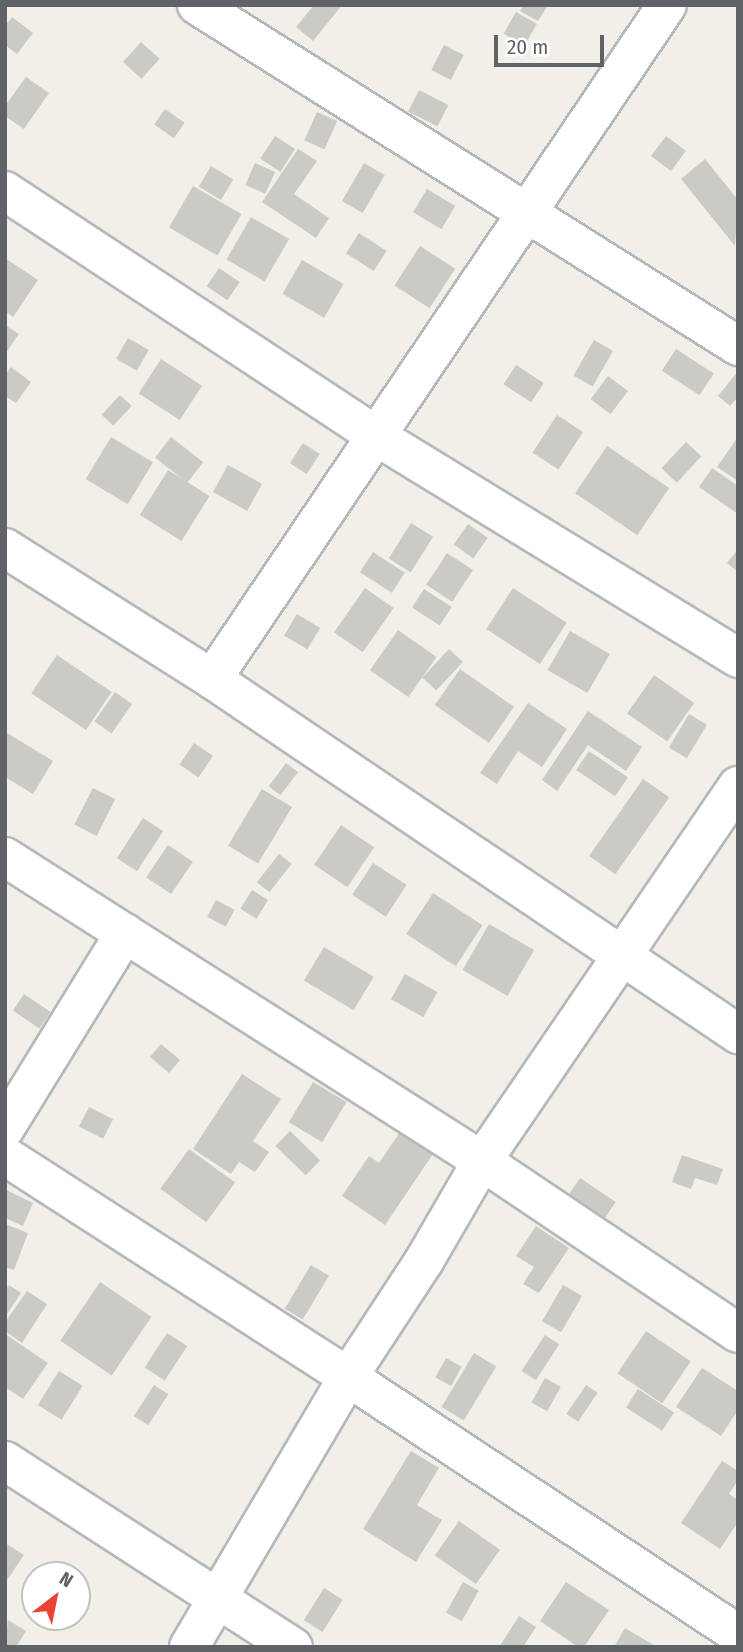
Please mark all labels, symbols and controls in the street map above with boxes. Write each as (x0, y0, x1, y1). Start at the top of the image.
scale bar (498, 21, 608, 65)
text: 20 m (507, 34, 548, 60)
north arrow (21, 1561, 91, 1631)
text: N (55, 1567, 77, 1592)

